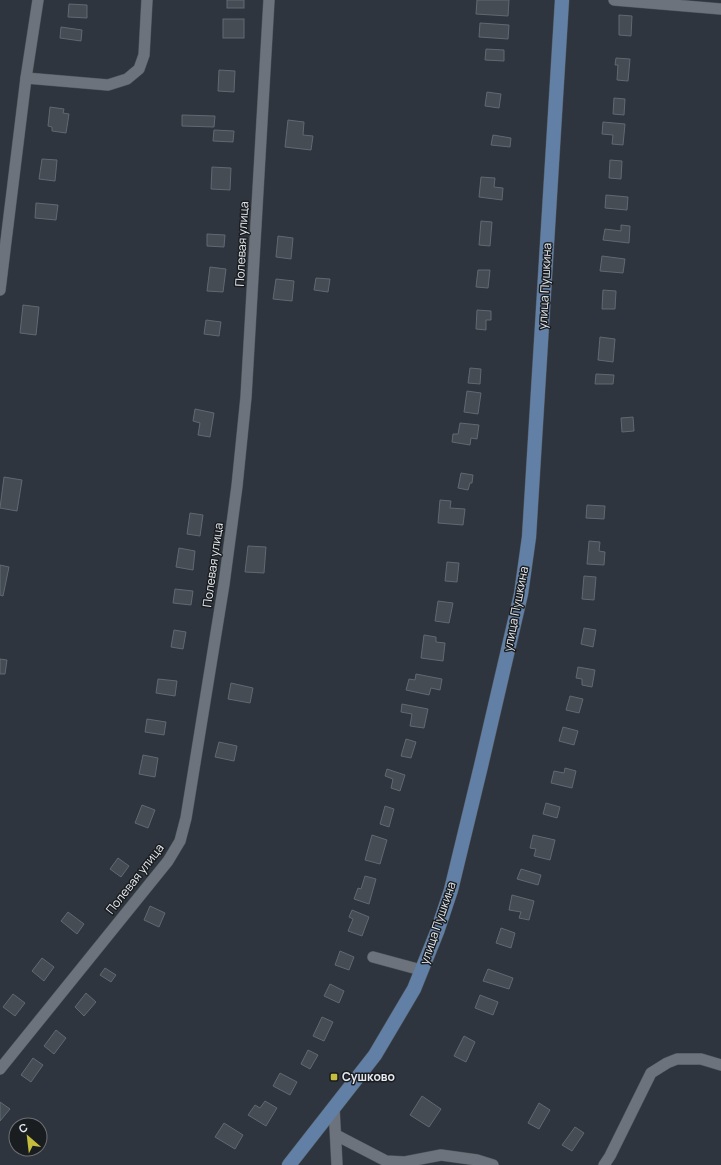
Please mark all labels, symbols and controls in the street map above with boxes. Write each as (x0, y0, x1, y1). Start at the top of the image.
street label: Полевая улица (231, 201, 252, 287)
street label: улица Пушкина (534, 242, 555, 330)
street label: Полевая улица (198, 521, 227, 608)
street label: улица Пушкина (499, 565, 532, 653)
street label: Полевая улица (102, 840, 168, 918)
street label: улица Пушкина (415, 879, 460, 967)
place label: Сушково (342, 1068, 395, 1085)
marker: Сушково (329, 1072, 339, 1082)
north arrow (8, 1117, 48, 1157)
text: С (16, 1119, 30, 1136)

